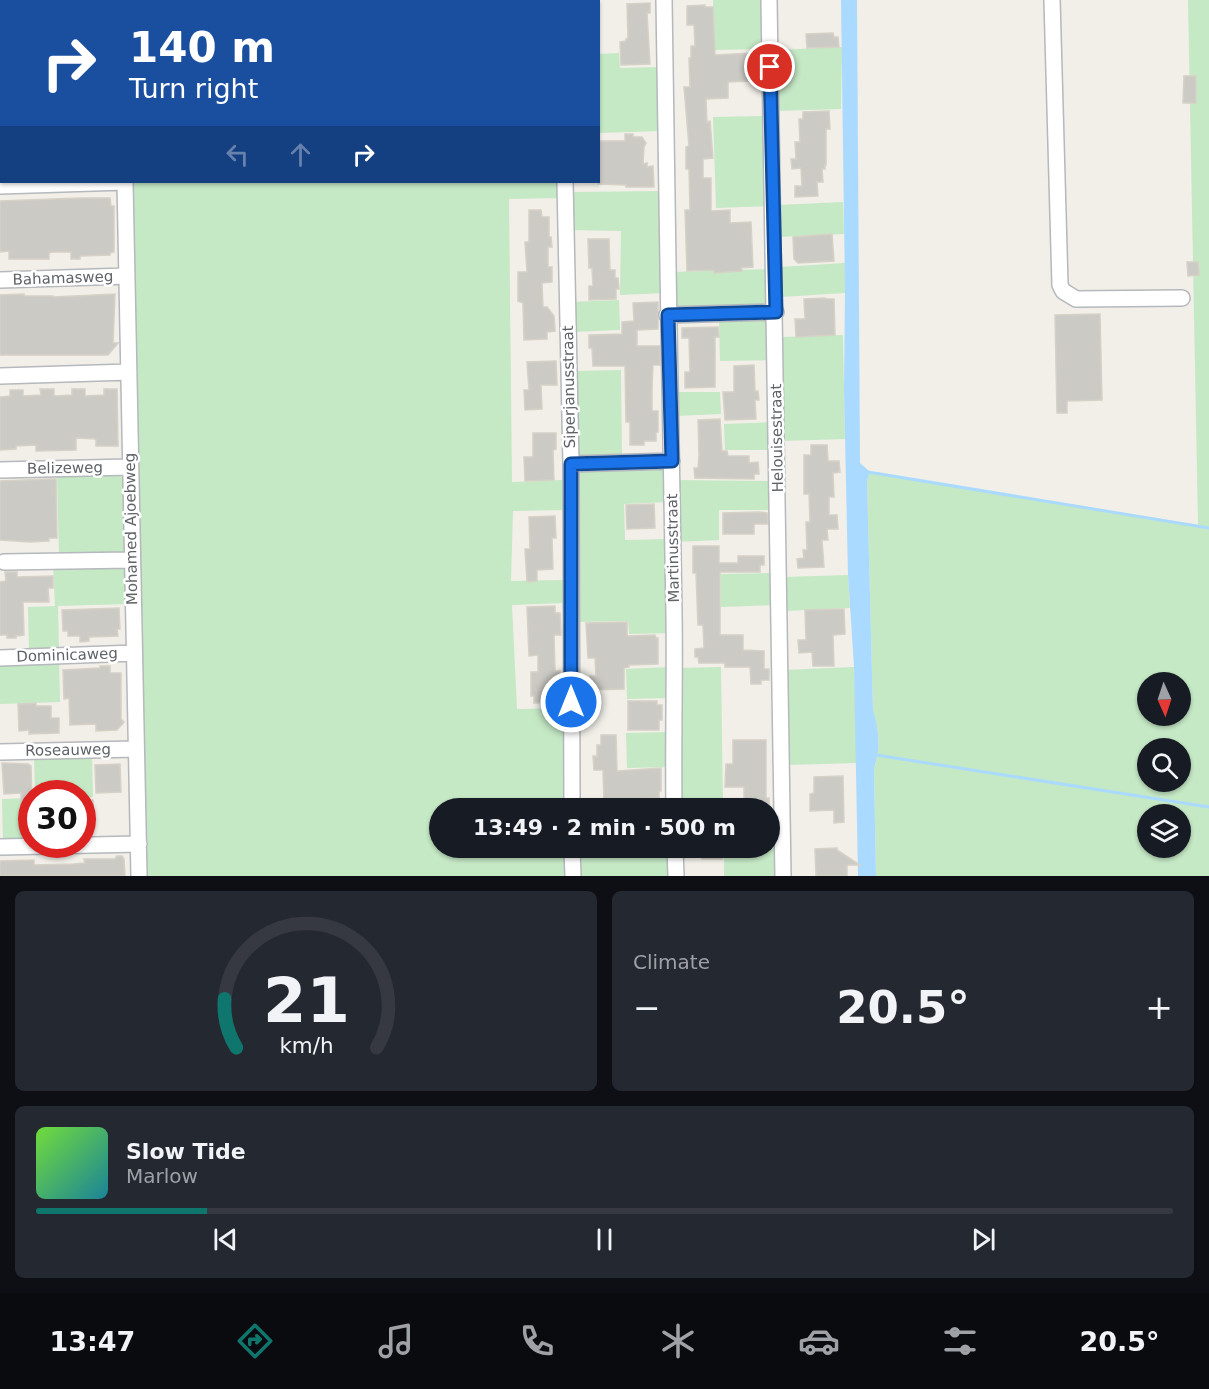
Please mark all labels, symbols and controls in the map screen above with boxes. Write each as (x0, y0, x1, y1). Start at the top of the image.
text: 140 m (129, 23, 275, 72)
icon: right (30, 24, 108, 102)
pin (744, 41, 795, 92)
icon: arrive (753, 50, 786, 83)
text: Turn right (129, 73, 258, 104)
icon: left (221, 138, 254, 171)
icon: ahead (284, 138, 317, 171)
icon: right (347, 138, 380, 171)
street label: Bahamasweg (12, 267, 114, 289)
street label: Siperjanusstraat (559, 325, 579, 449)
street label: Helouisestraat (767, 383, 787, 493)
street label: Mohamed Ajoebweg (121, 453, 141, 605)
street label: Belizeweg (27, 458, 103, 478)
street label: Martinusstraat (663, 493, 683, 603)
street label: Dominicaweg (16, 644, 118, 666)
position arrow (539, 670, 603, 734)
north arrow (1137, 672, 1191, 726)
map controls (1137, 672, 1191, 858)
button: search (1137, 738, 1191, 792)
street label: Roseauweg (25, 740, 111, 760)
speed limit sign: 30 (18, 780, 96, 858)
button: layers (1137, 804, 1191, 858)
text: 13:49 · 2 min · 500 m (473, 815, 736, 840)
text: Climate (633, 950, 710, 974)
text: 21 (263, 964, 349, 1037)
text: 20.5° (836, 981, 970, 1034)
text: − (633, 988, 661, 1027)
text: + (1145, 988, 1173, 1027)
text: km/h (279, 1033, 333, 1058)
text: Slow Tide (126, 1139, 246, 1164)
text: Marlow (126, 1164, 198, 1188)
icon: previous (209, 1223, 242, 1256)
icon: pause (588, 1223, 621, 1256)
icon: next (967, 1223, 1000, 1256)
icon: directions (234, 1320, 276, 1362)
icon: music (375, 1320, 417, 1362)
icon: phone (516, 1320, 558, 1362)
icon: climate (657, 1320, 699, 1362)
icon: car (798, 1320, 840, 1362)
icon: filters (939, 1320, 981, 1362)
text: 13:47 (49, 1326, 135, 1357)
text: 20.5° (1079, 1326, 1160, 1357)

